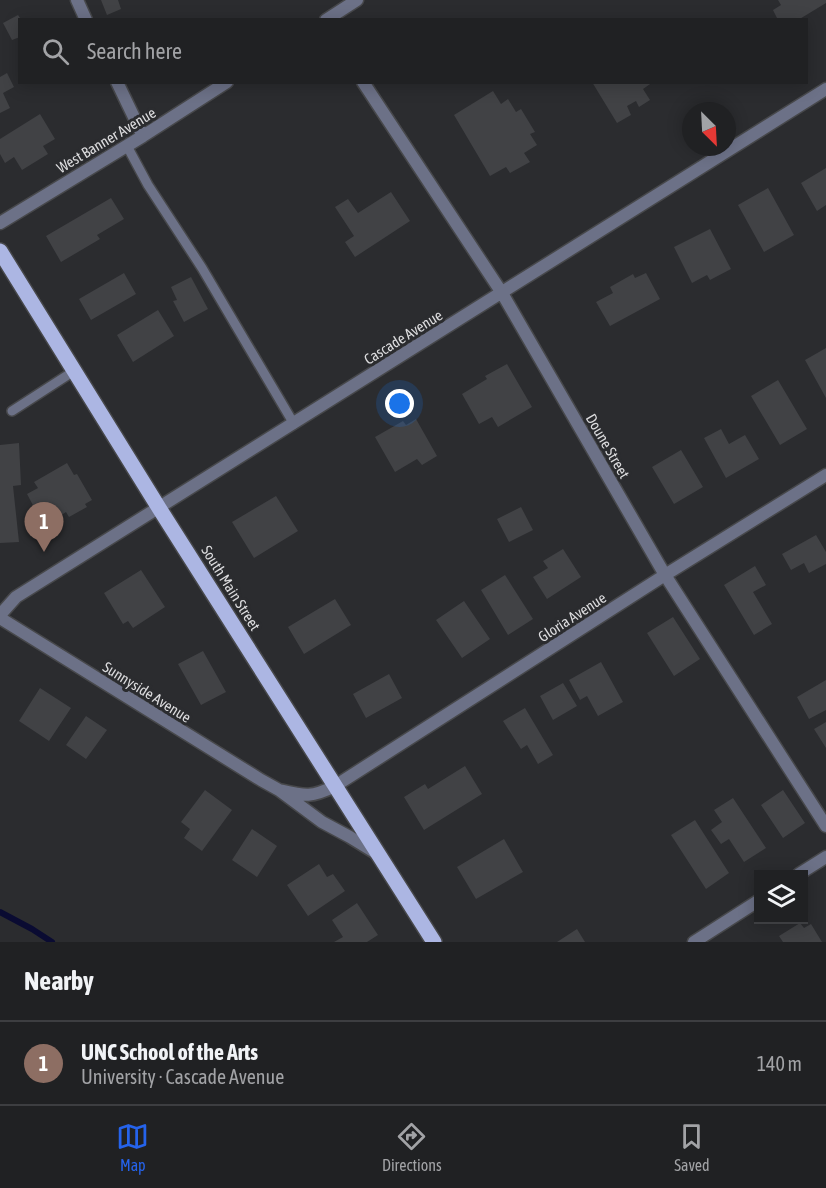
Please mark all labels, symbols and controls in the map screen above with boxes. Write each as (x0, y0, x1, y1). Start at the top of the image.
search box (18, 18, 808, 84)
icon: search (39, 35, 72, 68)
text: Search here (87, 38, 182, 64)
north arrow (682, 102, 736, 156)
street label: West Banner Avenue (53, 104, 159, 176)
street label: Cascade Avenue (361, 306, 445, 368)
your location (385, 389, 414, 418)
street label: Doune Street (583, 411, 633, 481)
pin: 1 (24, 502, 63, 552)
street label: South Main Street (198, 542, 264, 634)
street label: Gloria Avenue (535, 589, 609, 645)
street label: Sunnyside Avenue (100, 658, 194, 726)
map controls (754, 870, 808, 924)
button: layers (754, 870, 808, 924)
text: Nearby (24, 966, 94, 996)
text: UNC School of the Arts (81, 1039, 258, 1065)
text: 1 (39, 1052, 48, 1075)
text: 140 m (757, 1052, 802, 1075)
text: University · Cascade Avenue (81, 1065, 284, 1088)
tab: Map (116, 1120, 149, 1174)
tab: Directions (382, 1120, 442, 1174)
tab: Saved (674, 1120, 710, 1174)

